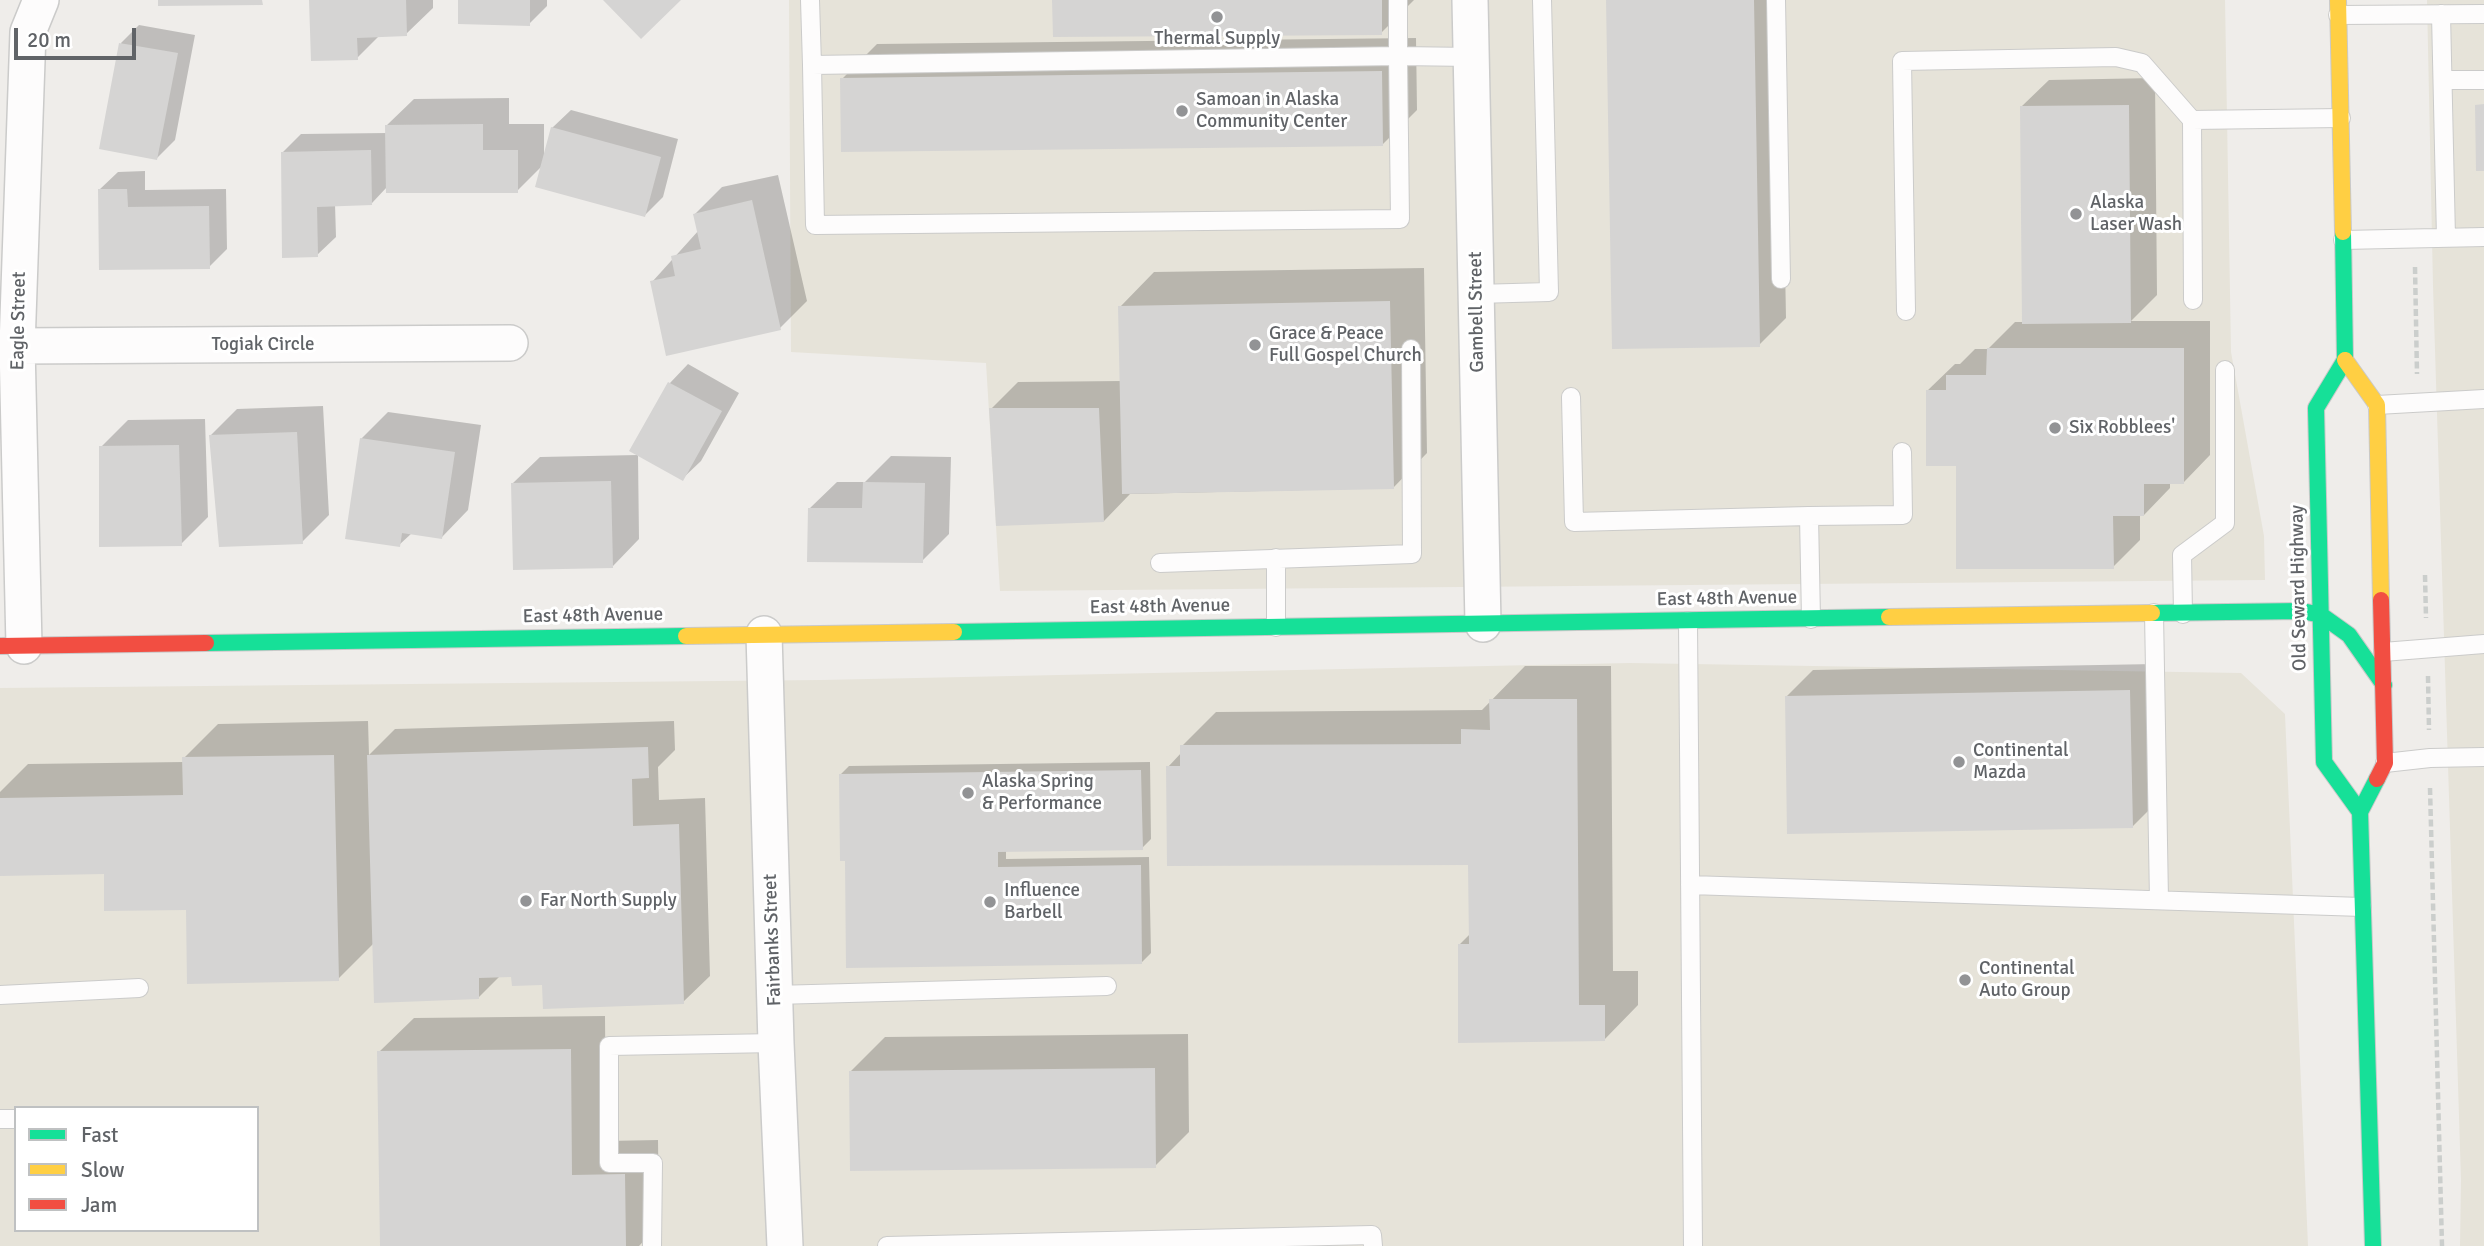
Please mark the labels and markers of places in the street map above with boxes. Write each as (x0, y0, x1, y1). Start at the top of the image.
marker: Thermal Supply (1209, 9, 1225, 25)
place label: Thermal Supply (1154, 28, 1280, 50)
place label: Samoan in Alaska Community Center (1196, 89, 1347, 133)
marker: Samoan in Alaska Community Center (1174, 103, 1190, 119)
place label: Alaska Laser Wash (2090, 192, 2182, 236)
marker: Alaska Laser Wash (2068, 206, 2084, 222)
place label: Grace & Peace Full Gospel Church (1269, 323, 1422, 367)
marker: Grace & Peace Full Gospel Church (1247, 337, 1263, 353)
place label: Six Robblees' (2069, 417, 2175, 439)
marker: Six Robblees' (2047, 420, 2063, 436)
place label: Continental Mazda (1973, 740, 2069, 784)
marker: Continental Mazda (1951, 754, 1967, 770)
place label: Alaska Spring & Performance (982, 771, 1102, 815)
marker: Alaska Spring & Performance (960, 785, 976, 801)
place label: Influence Barbell (1004, 880, 1080, 924)
place label: Far North Supply (540, 890, 677, 912)
marker: Far North Supply (518, 893, 534, 909)
marker: Influence Barbell (982, 894, 998, 910)
place label: Continental Auto Group (1979, 958, 2075, 1002)
marker: Continental Auto Group (1957, 972, 1973, 988)

